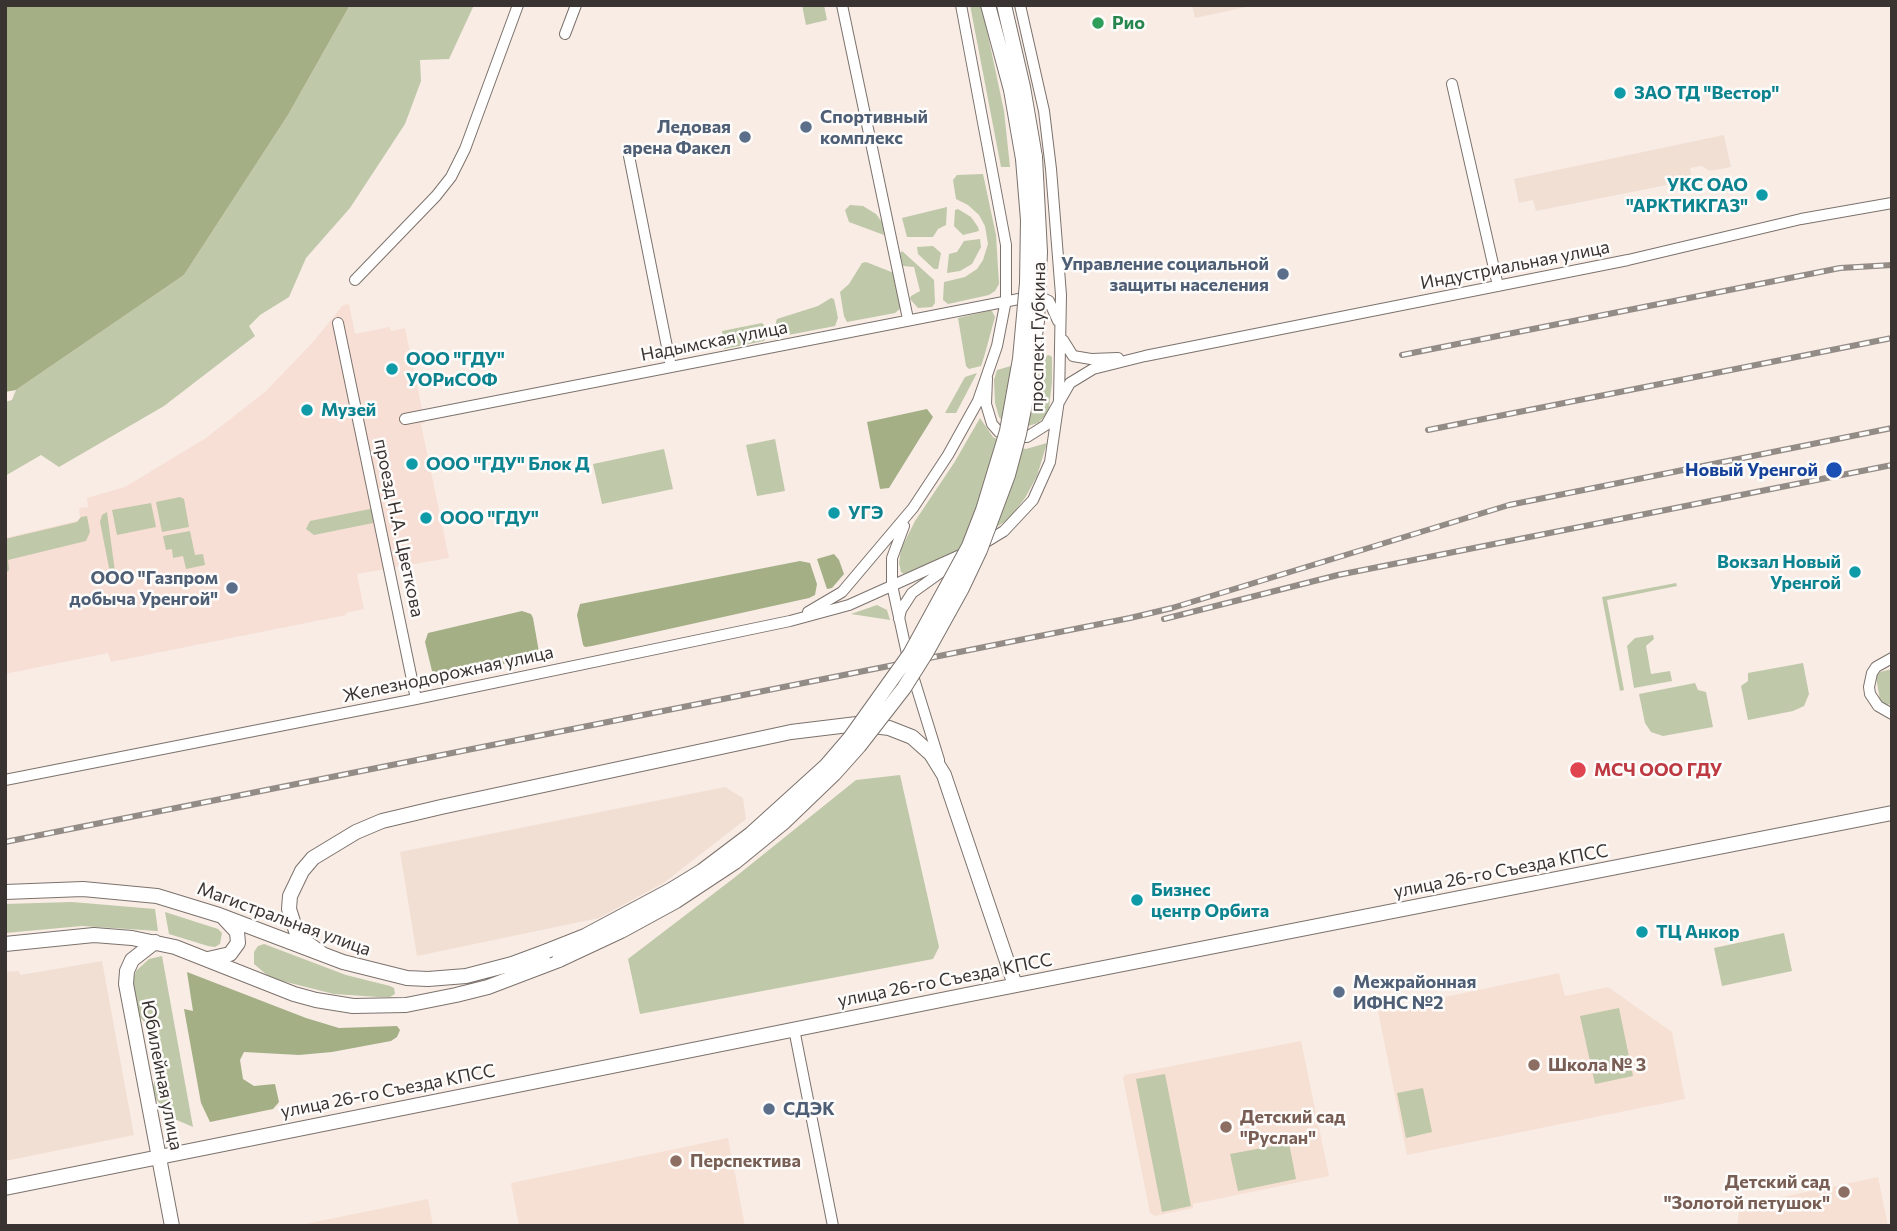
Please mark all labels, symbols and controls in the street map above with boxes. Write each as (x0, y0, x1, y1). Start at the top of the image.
place label: Рио (1112, 12, 1145, 34)
marker: Рио (1090, 15, 1106, 31)
place label: ЗАО ТД "Вестор" (1634, 82, 1779, 104)
marker: ЗАО ТД "Вестор" (1612, 85, 1628, 101)
place label: Спортивный комплекс (820, 106, 928, 148)
place label: Ледовая арена Факел (623, 116, 731, 158)
marker: Спортивный комплекс (798, 119, 814, 135)
marker: Ледовая арена Факел (737, 129, 753, 145)
place label: УКС ОАО "АРКТИКГАЗ" (1626, 174, 1748, 216)
marker: УКС ОАО "АРКТИКГАЗ" (1754, 187, 1770, 203)
street label: Индустриальная улица (1419, 236, 1611, 294)
place label: Управление социальной защиты населения (1061, 253, 1269, 296)
street label: проспект Губкина (1026, 262, 1050, 412)
marker: Управление социальной защиты населения (1275, 266, 1291, 282)
street label: Надымская улица (639, 316, 789, 366)
place label: ООО "ГДУ" УОРиСОФ (406, 348, 505, 390)
marker: ООО "ГДУ" УОРиСОФ (384, 361, 400, 377)
place label: Музей (321, 399, 376, 421)
marker: Музей (299, 402, 315, 418)
street label: проезд Н.А. Цветкова (370, 437, 428, 619)
place label: ООО "ГДУ" Блок Д (426, 453, 590, 475)
marker: ООО "ГДУ" Блок Д (404, 456, 420, 472)
place label: Новый Уренгой (1685, 459, 1818, 481)
marker: Новый Уренгой (1824, 460, 1844, 480)
place label: УГЭ (848, 502, 883, 524)
marker: УГЭ (826, 505, 842, 521)
place label: ООО "ГДУ" (440, 507, 539, 529)
marker: ООО "ГДУ" (418, 510, 434, 526)
place label: Вокзал Новый Уренгой (1717, 551, 1841, 594)
marker: Вокзал Новый Уренгой (1847, 564, 1863, 580)
place label: ООО "Газпром добыча Уренгой" (70, 567, 218, 610)
marker: ООО "Газпром добыча Уренгой" (224, 580, 240, 596)
street label: Железнодорожная улица (341, 641, 555, 707)
place label: МСЧ ООО ГДУ (1594, 759, 1722, 781)
marker: МСЧ ООО ГДУ (1568, 760, 1588, 780)
street label: улица 26-го Съезда КПСС (1392, 840, 1610, 902)
street label: Магистральная улица (194, 878, 374, 960)
place label: Бизнес центр Орбита (1151, 879, 1269, 922)
marker: Бизнес центр Орбита (1129, 892, 1145, 908)
place label: ТЦ Анкор (1656, 921, 1740, 943)
marker: ТЦ Анкор (1634, 924, 1650, 940)
street label: улица 26-го Съезда КПСС (836, 949, 1054, 1011)
place label: Межрайонная ИФНС №2 (1353, 971, 1476, 1014)
marker: Межрайонная ИФНС №2 (1331, 984, 1347, 1000)
street label: Юбилейная улица (137, 998, 187, 1152)
place label: Школа № 3 (1548, 1054, 1646, 1076)
marker: Школа № 3 (1526, 1057, 1542, 1073)
street label: улица 26-го Съезда КПСС (279, 1060, 497, 1122)
place label: СДЭК (783, 1098, 835, 1120)
marker: СДЭК (761, 1101, 777, 1117)
place label: Детский сад "Руслан" (1240, 1106, 1345, 1148)
marker: Детский сад "Руслан" (1218, 1119, 1234, 1135)
place label: Перспектива (690, 1150, 801, 1172)
marker: Перспектива (668, 1153, 684, 1169)
place label: Детский сад "Золотой петушок" (1664, 1171, 1830, 1214)
marker: Детский сад "Золотой петушок" (1836, 1184, 1852, 1200)

